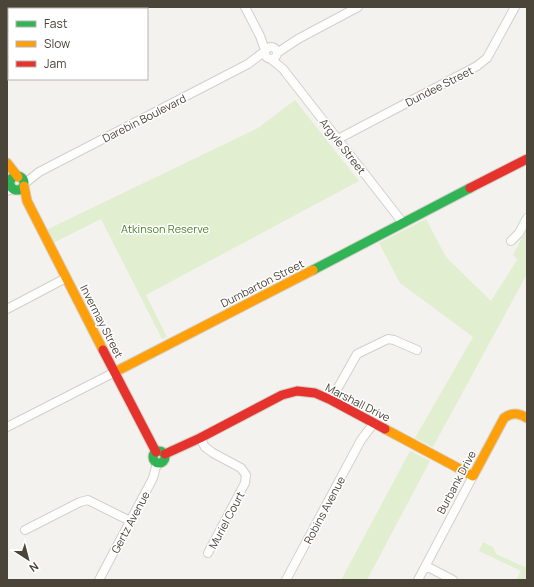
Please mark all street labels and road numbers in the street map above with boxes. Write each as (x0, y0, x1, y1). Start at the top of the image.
street label: Dundee Street (402, 62, 476, 110)
street label: Darebin Boulevard (100, 90, 188, 146)
street label: Argyle Street (317, 115, 369, 177)
street label: Dumbarton Street (218, 256, 306, 310)
street label: Invermay Street (77, 282, 127, 360)
street label: Marshall Drive (323, 379, 393, 425)
street label: Burbank Drive (433, 447, 479, 516)
street label: Robins Avenue (300, 473, 348, 547)
street label: Gertz Avenue (107, 488, 153, 556)
street label: Muriel Court (205, 489, 247, 551)

